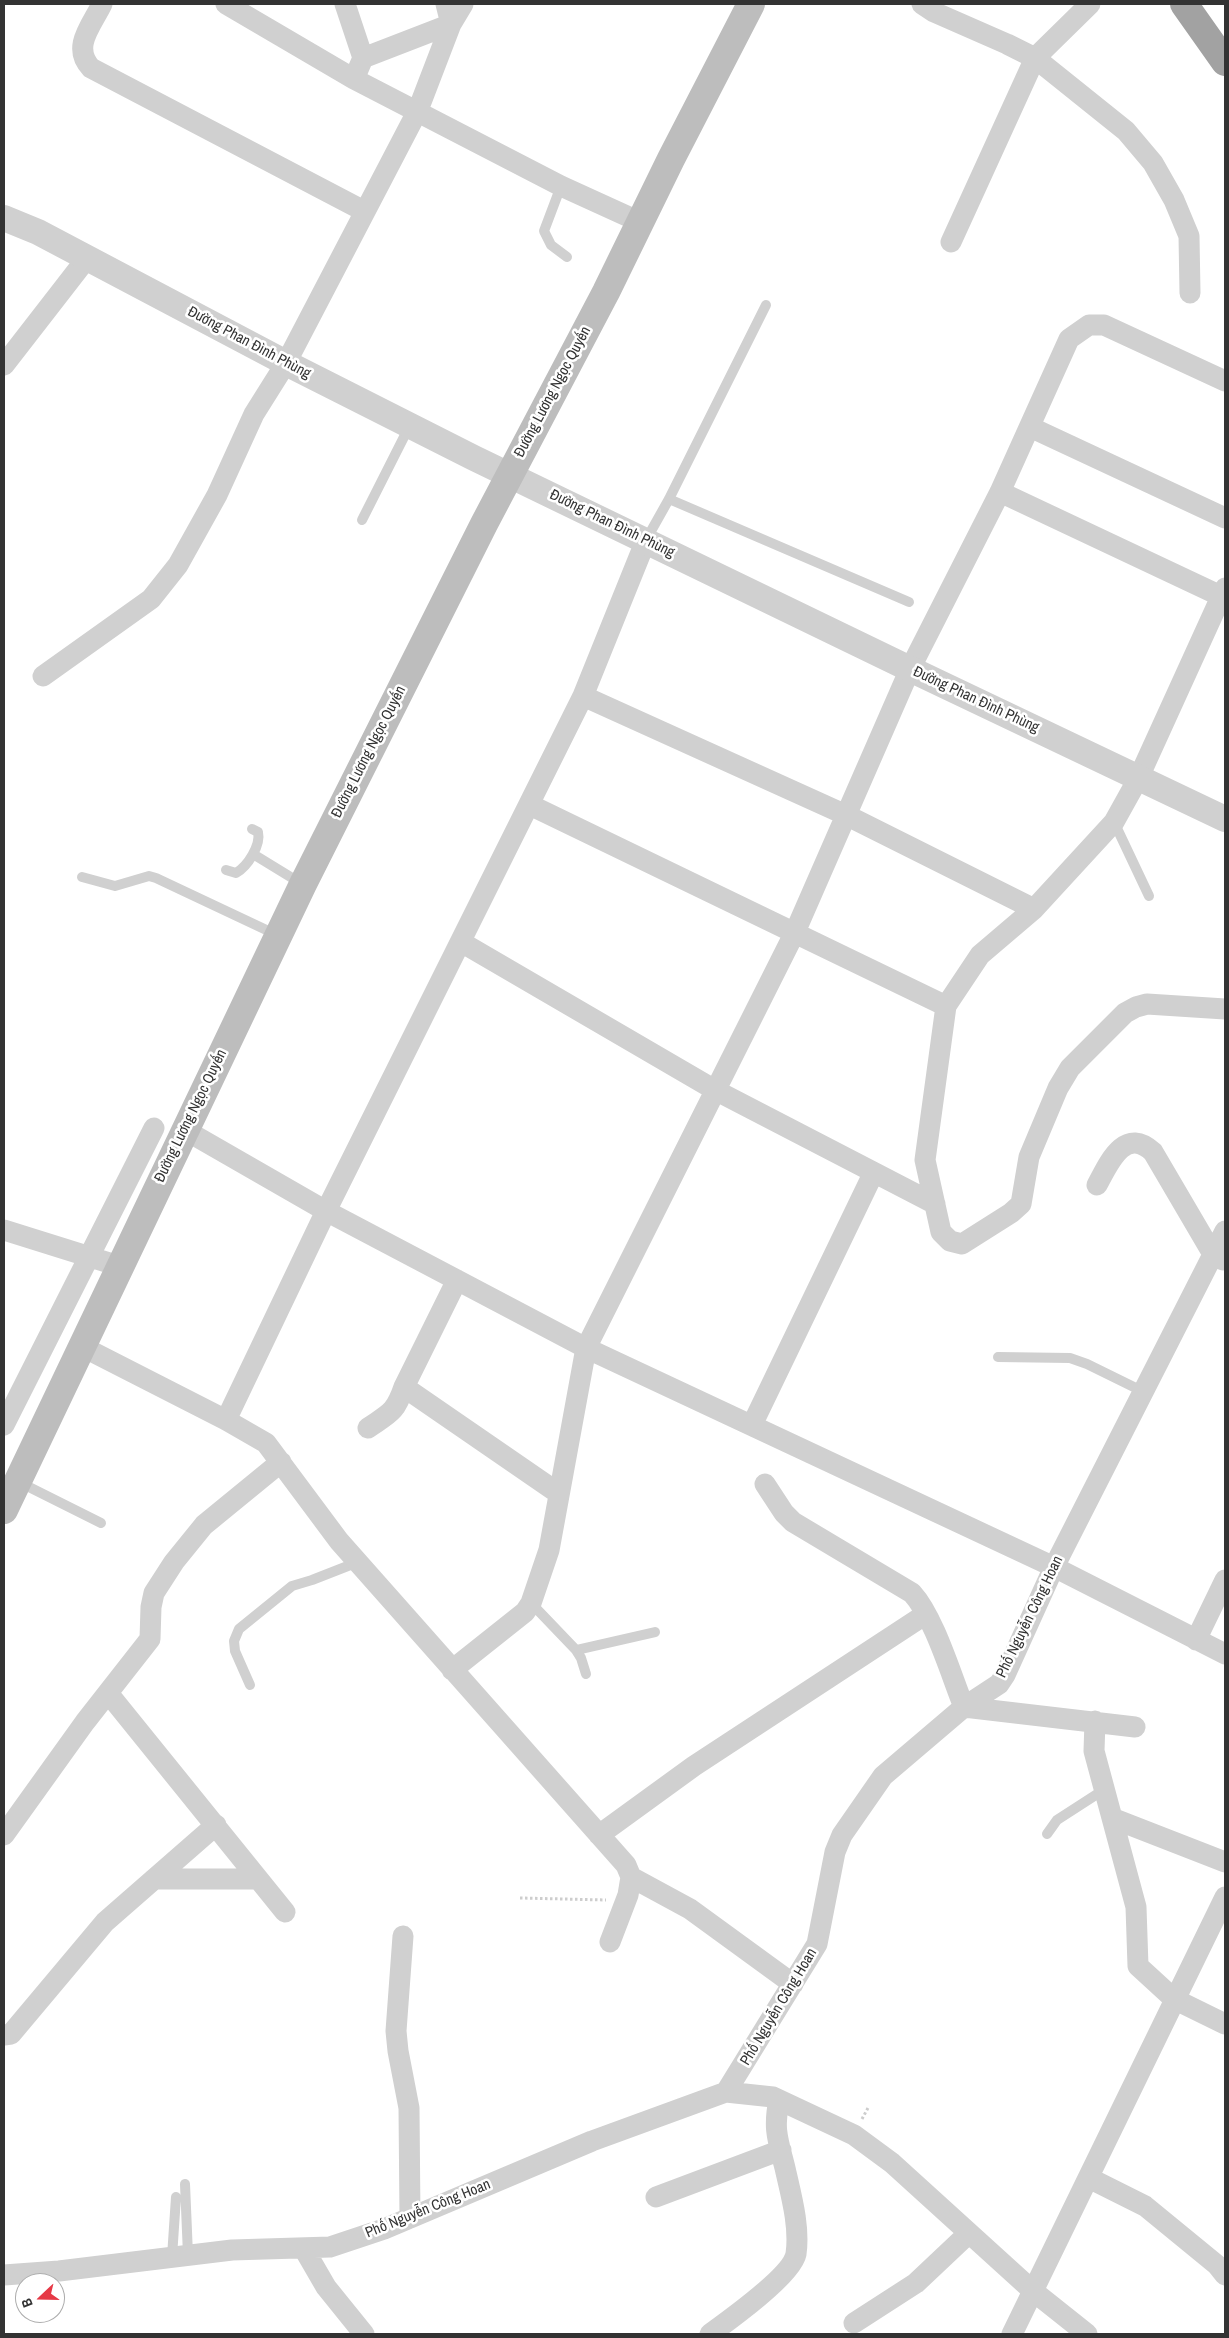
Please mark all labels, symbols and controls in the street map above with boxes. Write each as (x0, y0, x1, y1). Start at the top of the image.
street label: Đường Phan Đình Phùng (184, 303, 314, 383)
street label: Đường Lương Ngọc Quyến (511, 323, 595, 461)
street label: Đường Phan Đình Phùng (547, 486, 677, 562)
street label: Đường Phan Đình Phùng (910, 663, 1042, 737)
street label: Đường Lương Ngọc Quyến (328, 683, 410, 821)
street label: Đường Lương Ngọc Quyến (151, 1047, 231, 1185)
street label: Phố Nguyễn Công Hoan (993, 1553, 1067, 1681)
street label: Phố Nguyễn Công Hoan (737, 1945, 821, 2069)
street label: Phố Nguyễn Công Hoan (363, 2176, 493, 2242)
north arrow (15, 2273, 65, 2323)
text: B (17, 2296, 37, 2310)

